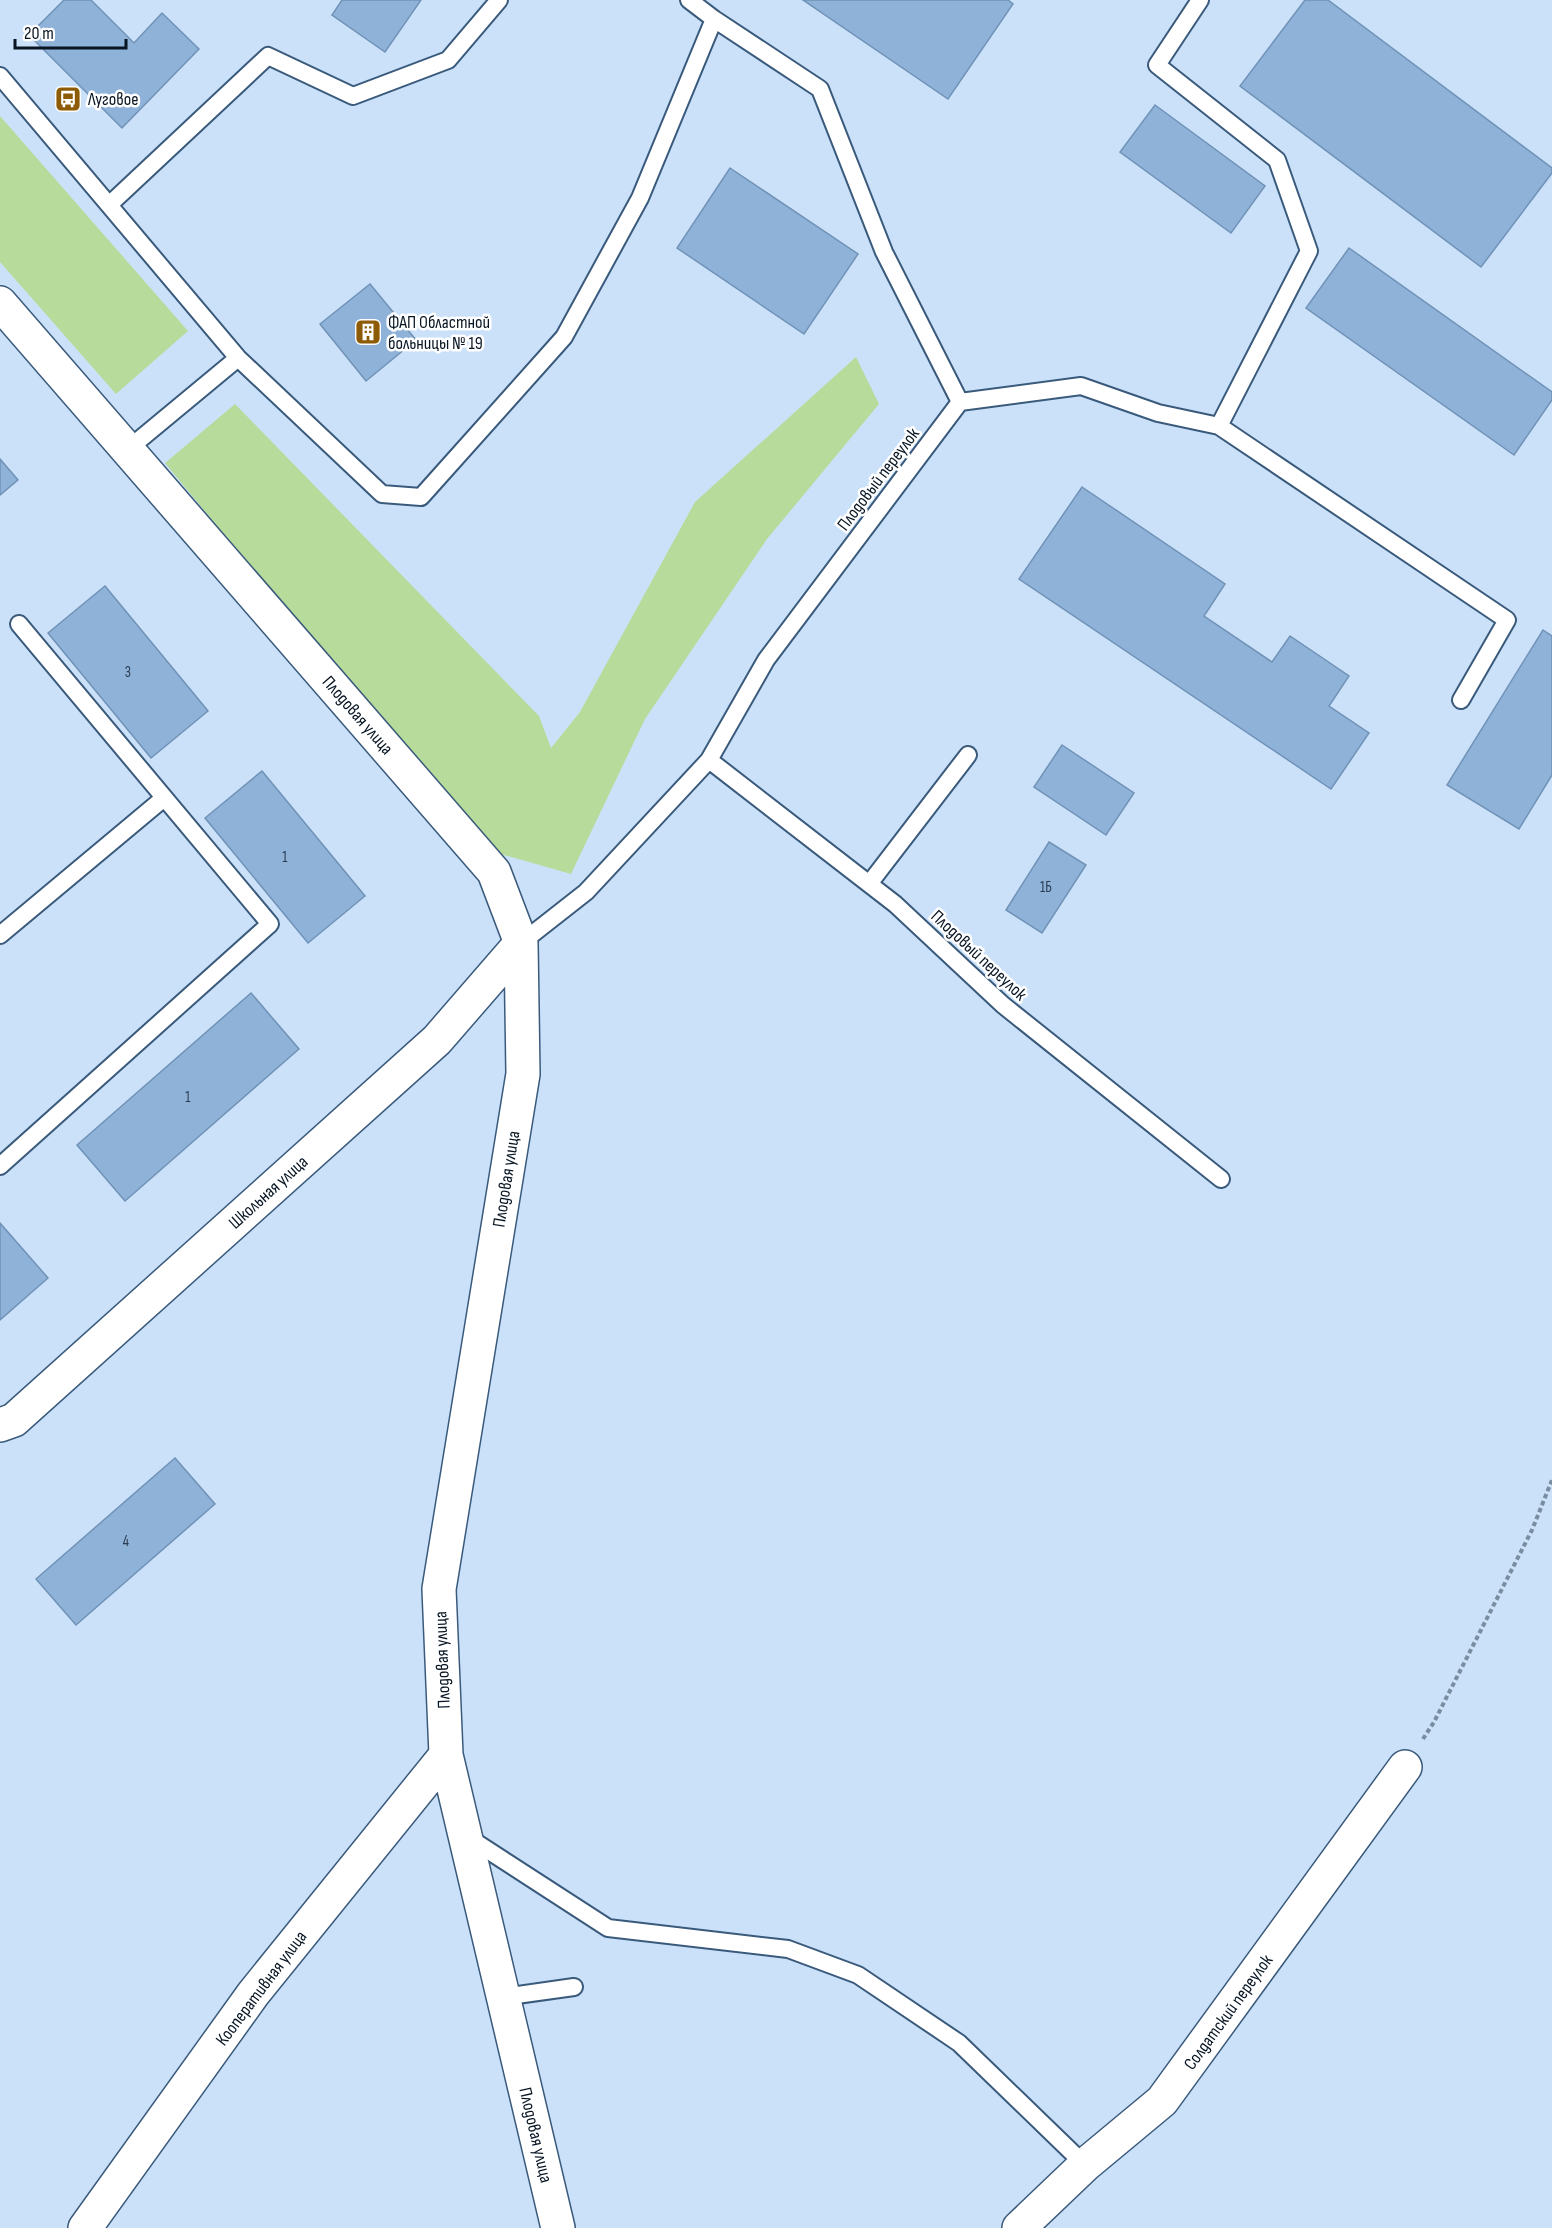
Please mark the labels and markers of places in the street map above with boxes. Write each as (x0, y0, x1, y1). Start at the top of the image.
bus stop icon: Луговое (53, 84, 83, 114)
place label: Луговое (87, 89, 138, 110)
place label: ФАП Областной больницы № 19 (388, 312, 490, 354)
building icon: ФАП Областной больницы № 19 (353, 317, 383, 347)

